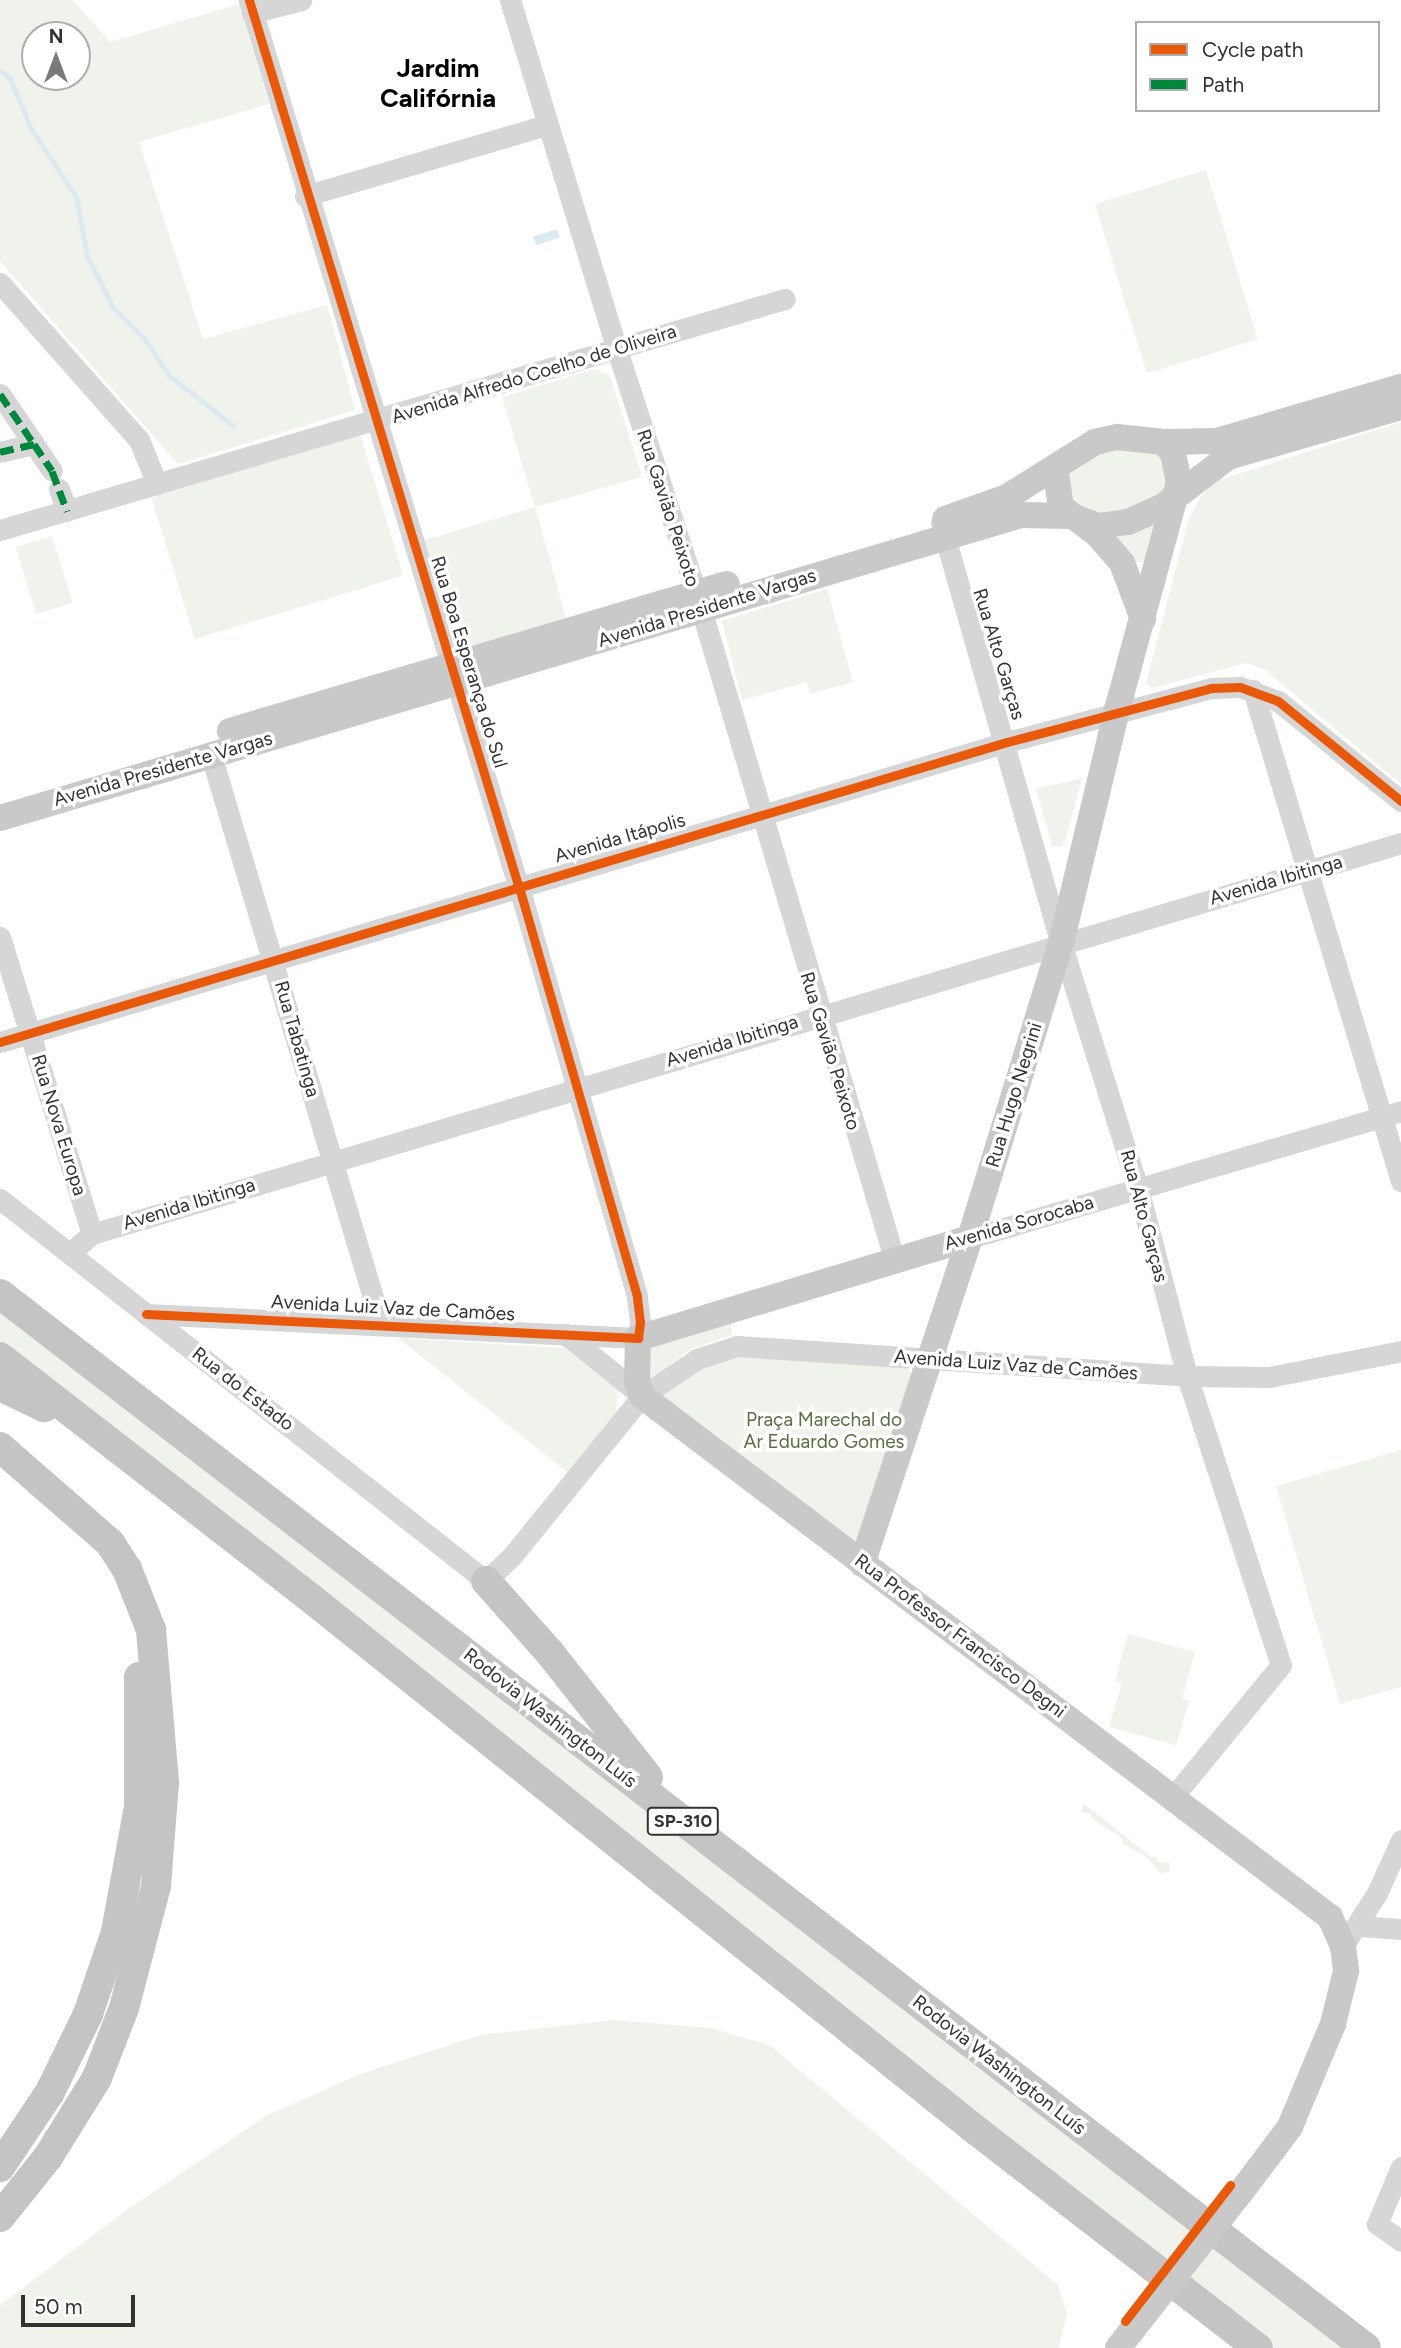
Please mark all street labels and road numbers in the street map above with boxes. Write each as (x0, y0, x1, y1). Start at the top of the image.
street label: Avenida Alfredo Coelho de Oliveira (389, 320, 679, 428)
street label: Rua Gavião Peixoto (632, 426, 704, 590)
street label: Rua Boa Esperança do Sul (426, 553, 512, 771)
street label: Avenida Presidente Vargas (595, 564, 819, 652)
street label: Rua Alto Garças (968, 586, 1030, 722)
street label: Avenida Presidente Vargas (51, 727, 275, 811)
street label: Avenida Itápolis (552, 808, 688, 868)
street label: Avenida Ibitinga (1207, 850, 1345, 910)
street label: Rua Gavião Peixoto (795, 969, 865, 1133)
street label: Rua Tabatinga (270, 978, 324, 1100)
street label: Avenida Ibitinga (663, 1010, 801, 1072)
street label: Rua Hugo Negrini (981, 1020, 1047, 1170)
street label: Rua Nova Europa (27, 1052, 91, 1198)
street label: Rua Alto Garças (1115, 1147, 1173, 1285)
street label: Avenida Ibitinga (120, 1173, 258, 1235)
street label: Avenida Sorocaba (942, 1191, 1096, 1255)
street label: Avenida Luiz Vaz de Camões (270, 1290, 516, 1326)
street label: Rua do Estado (188, 1342, 298, 1436)
street label: Avenida Luiz Vaz de Camões (893, 1345, 1139, 1385)
street label: Rua Professor Francisco Degni (850, 1549, 1070, 1723)
street label: Rodovia Washington Luís (459, 1643, 641, 1793)
road number: SP-310 (646, 1807, 720, 1836)
street label: Rodovia Washington Luís (908, 1990, 1090, 2140)

